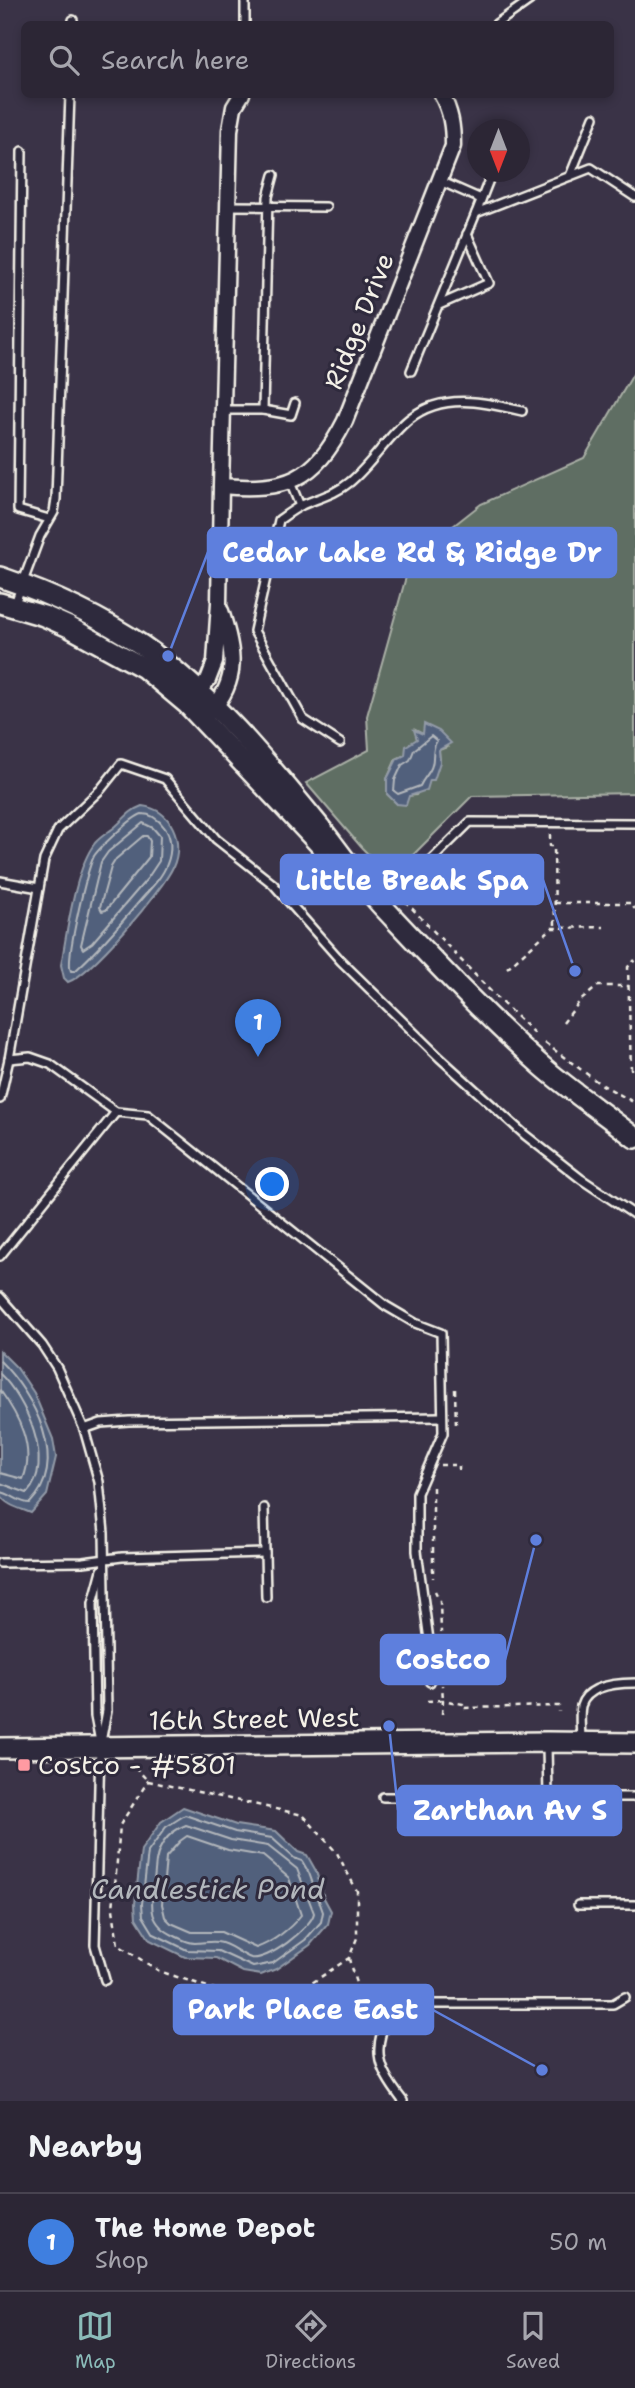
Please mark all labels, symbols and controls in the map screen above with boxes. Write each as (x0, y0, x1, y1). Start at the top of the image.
search box (21, 21, 614, 98)
icon: search (45, 41, 83, 79)
text: Search here (101, 42, 250, 77)
north arrow (467, 119, 530, 182)
street label: Ridge Drive (315, 247, 402, 394)
callout: Cedar Lake Rd & Ridge Dr (208, 528, 616, 577)
text: Cedar Lake Rd & Ridge Dr (222, 533, 602, 571)
callout: Little Break Spa (281, 855, 543, 904)
text: Little Break Spa (295, 861, 529, 899)
pin: 1 (235, 999, 281, 1057)
your location (255, 1167, 289, 1201)
callout: Costco (381, 1635, 505, 1684)
text: Costco (395, 1640, 491, 1678)
street label: 16th Street West (148, 1699, 360, 1738)
place label: Costco - #5801 (38, 1747, 236, 1782)
marker: Costco - #5801 (16, 1757, 32, 1773)
callout: Zarthan Av S (398, 1786, 621, 1835)
text: Zarthan Av S (413, 1791, 607, 1829)
water label: Candlestick Pond (91, 1870, 325, 1908)
callout: Park Place East (174, 1985, 433, 2034)
text: Park Place East (188, 1990, 418, 2028)
text: Nearby (28, 2126, 143, 2167)
text: The Home Depot (95, 2210, 315, 2245)
text: 1 (46, 2227, 56, 2257)
text: 50 m (549, 2227, 607, 2257)
text: Shop (95, 2245, 149, 2275)
tab: Map (75, 2307, 116, 2374)
tab: Directions (266, 2307, 356, 2374)
tab: Saved (506, 2307, 560, 2374)

